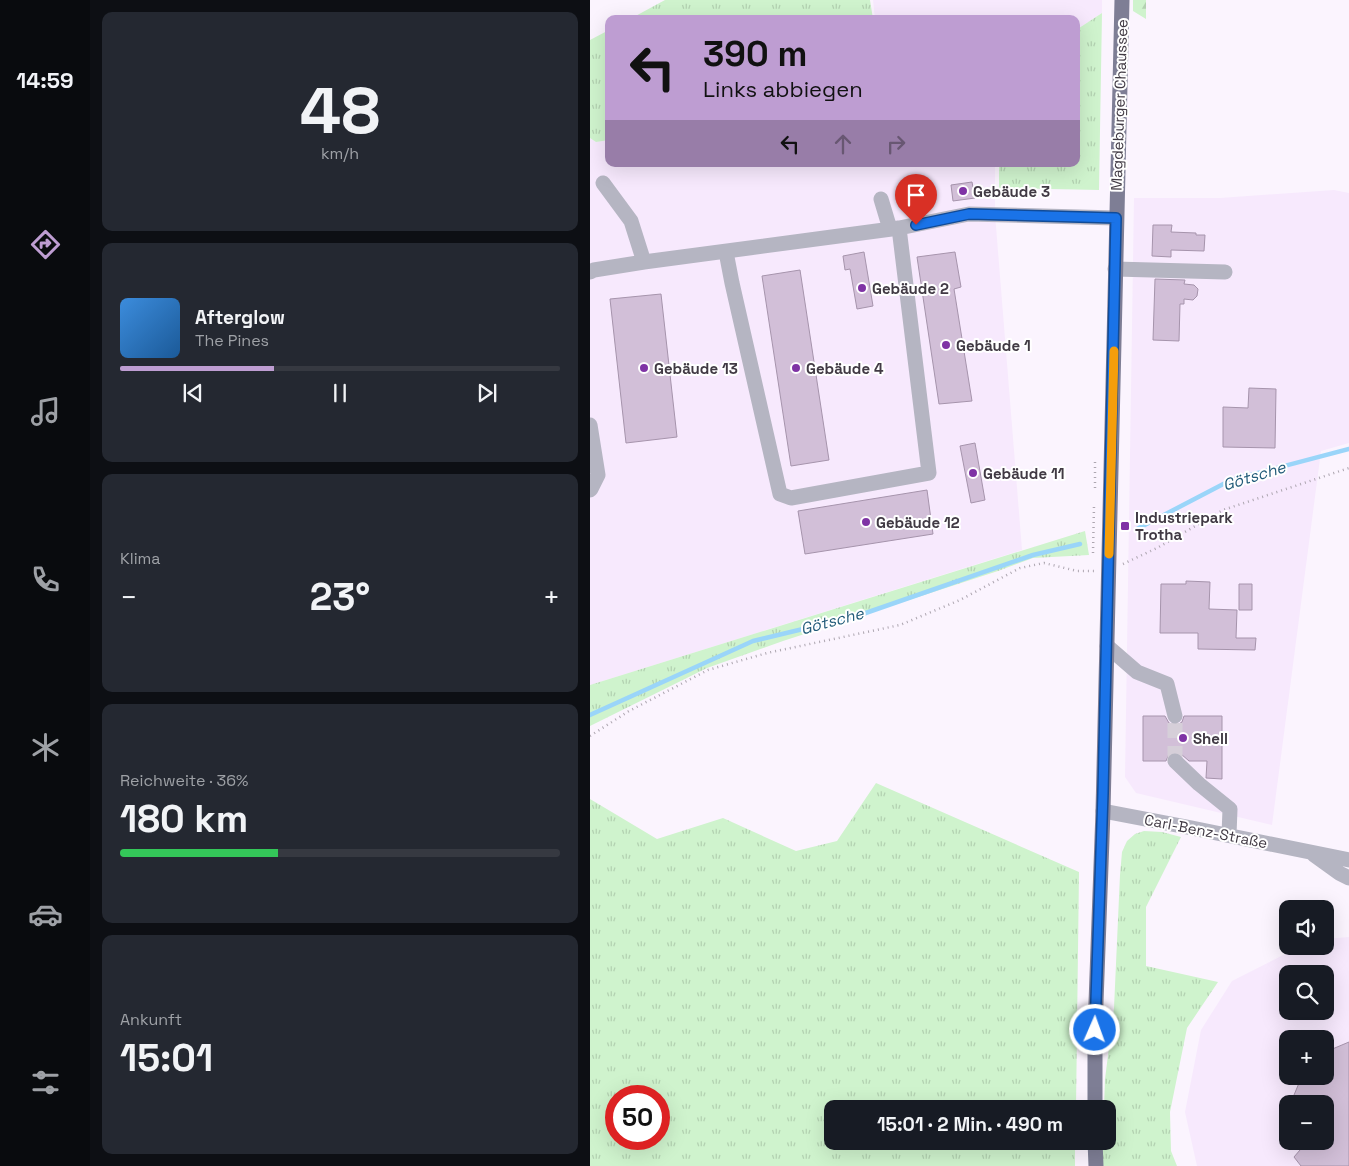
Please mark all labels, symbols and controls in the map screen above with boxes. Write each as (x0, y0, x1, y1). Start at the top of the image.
street label: Magdeburger Chaussee (1107, 19, 1131, 191)
text: 390 m (703, 32, 807, 76)
icon: left (620, 35, 685, 100)
text: 14:59 (16, 66, 74, 94)
text: 48 (300, 69, 380, 152)
text: Links abbiegen (703, 75, 863, 103)
icon: left (776, 130, 804, 158)
icon: ahead (829, 130, 857, 158)
icon: right (882, 130, 910, 158)
text: km/h (321, 143, 359, 164)
pin (895, 174, 937, 225)
icon: arrive (902, 181, 930, 209)
place label: Gebäude 3 (973, 182, 1050, 201)
marker: Gebäude 3 (957, 185, 969, 197)
icon: directions (28, 227, 63, 262)
place label: Gebäude 2 (872, 279, 949, 298)
marker: Gebäude 2 (856, 282, 868, 294)
text: Afterglow (195, 305, 285, 330)
text: The Pines (195, 330, 269, 351)
place label: Gebäude 1 (956, 336, 1031, 355)
marker: Gebäude 1 (940, 339, 952, 351)
place label: Gebäude 13 (654, 359, 738, 378)
place label: Gebäude 4 (806, 359, 884, 378)
marker: Gebäude 13 (638, 362, 650, 374)
marker: Gebäude 4 (790, 362, 802, 374)
icon: previous (179, 379, 207, 407)
icon: pause (326, 379, 354, 407)
icon: next (473, 379, 501, 407)
icon: music (28, 394, 63, 429)
water label: Götsche (1220, 456, 1289, 496)
place label: Gebäude 11 (983, 464, 1064, 483)
marker: Gebäude 11 (967, 467, 979, 479)
place label: Industriepark Trotha (1135, 508, 1233, 544)
place label: Gebäude 12 (876, 513, 960, 532)
marker: Gebäude 12 (860, 516, 872, 528)
marker: Industriepark Trotha (1119, 520, 1131, 532)
text: Klima (120, 548, 161, 569)
icon: phone (28, 562, 63, 597)
text: 23° (310, 573, 370, 621)
text: − (120, 579, 137, 615)
text: + (543, 579, 560, 615)
water label: Götsche (798, 602, 867, 640)
place label: Shell (1193, 729, 1228, 748)
icon: climate (28, 730, 63, 765)
marker: Shell (1177, 732, 1189, 744)
text: Reichweite · 36% (120, 770, 248, 791)
text: 180 km (120, 795, 248, 843)
street label: Carl-Benz-Straße (1143, 810, 1269, 852)
icon: car (28, 897, 63, 932)
map controls (1279, 900, 1334, 1150)
button: sound (1279, 900, 1334, 955)
button: search (1279, 965, 1334, 1020)
position arrow (1068, 1003, 1120, 1055)
text: Ankunft (120, 1009, 182, 1030)
button: + (1279, 1030, 1334, 1085)
text: 15:01 (120, 1034, 213, 1082)
icon: filters (28, 1065, 63, 1100)
speed limit sign: 50 (605, 1085, 670, 1150)
button: − (1279, 1095, 1334, 1150)
text: 15:01 · 2 Min. · 490 m (877, 1112, 1063, 1137)

